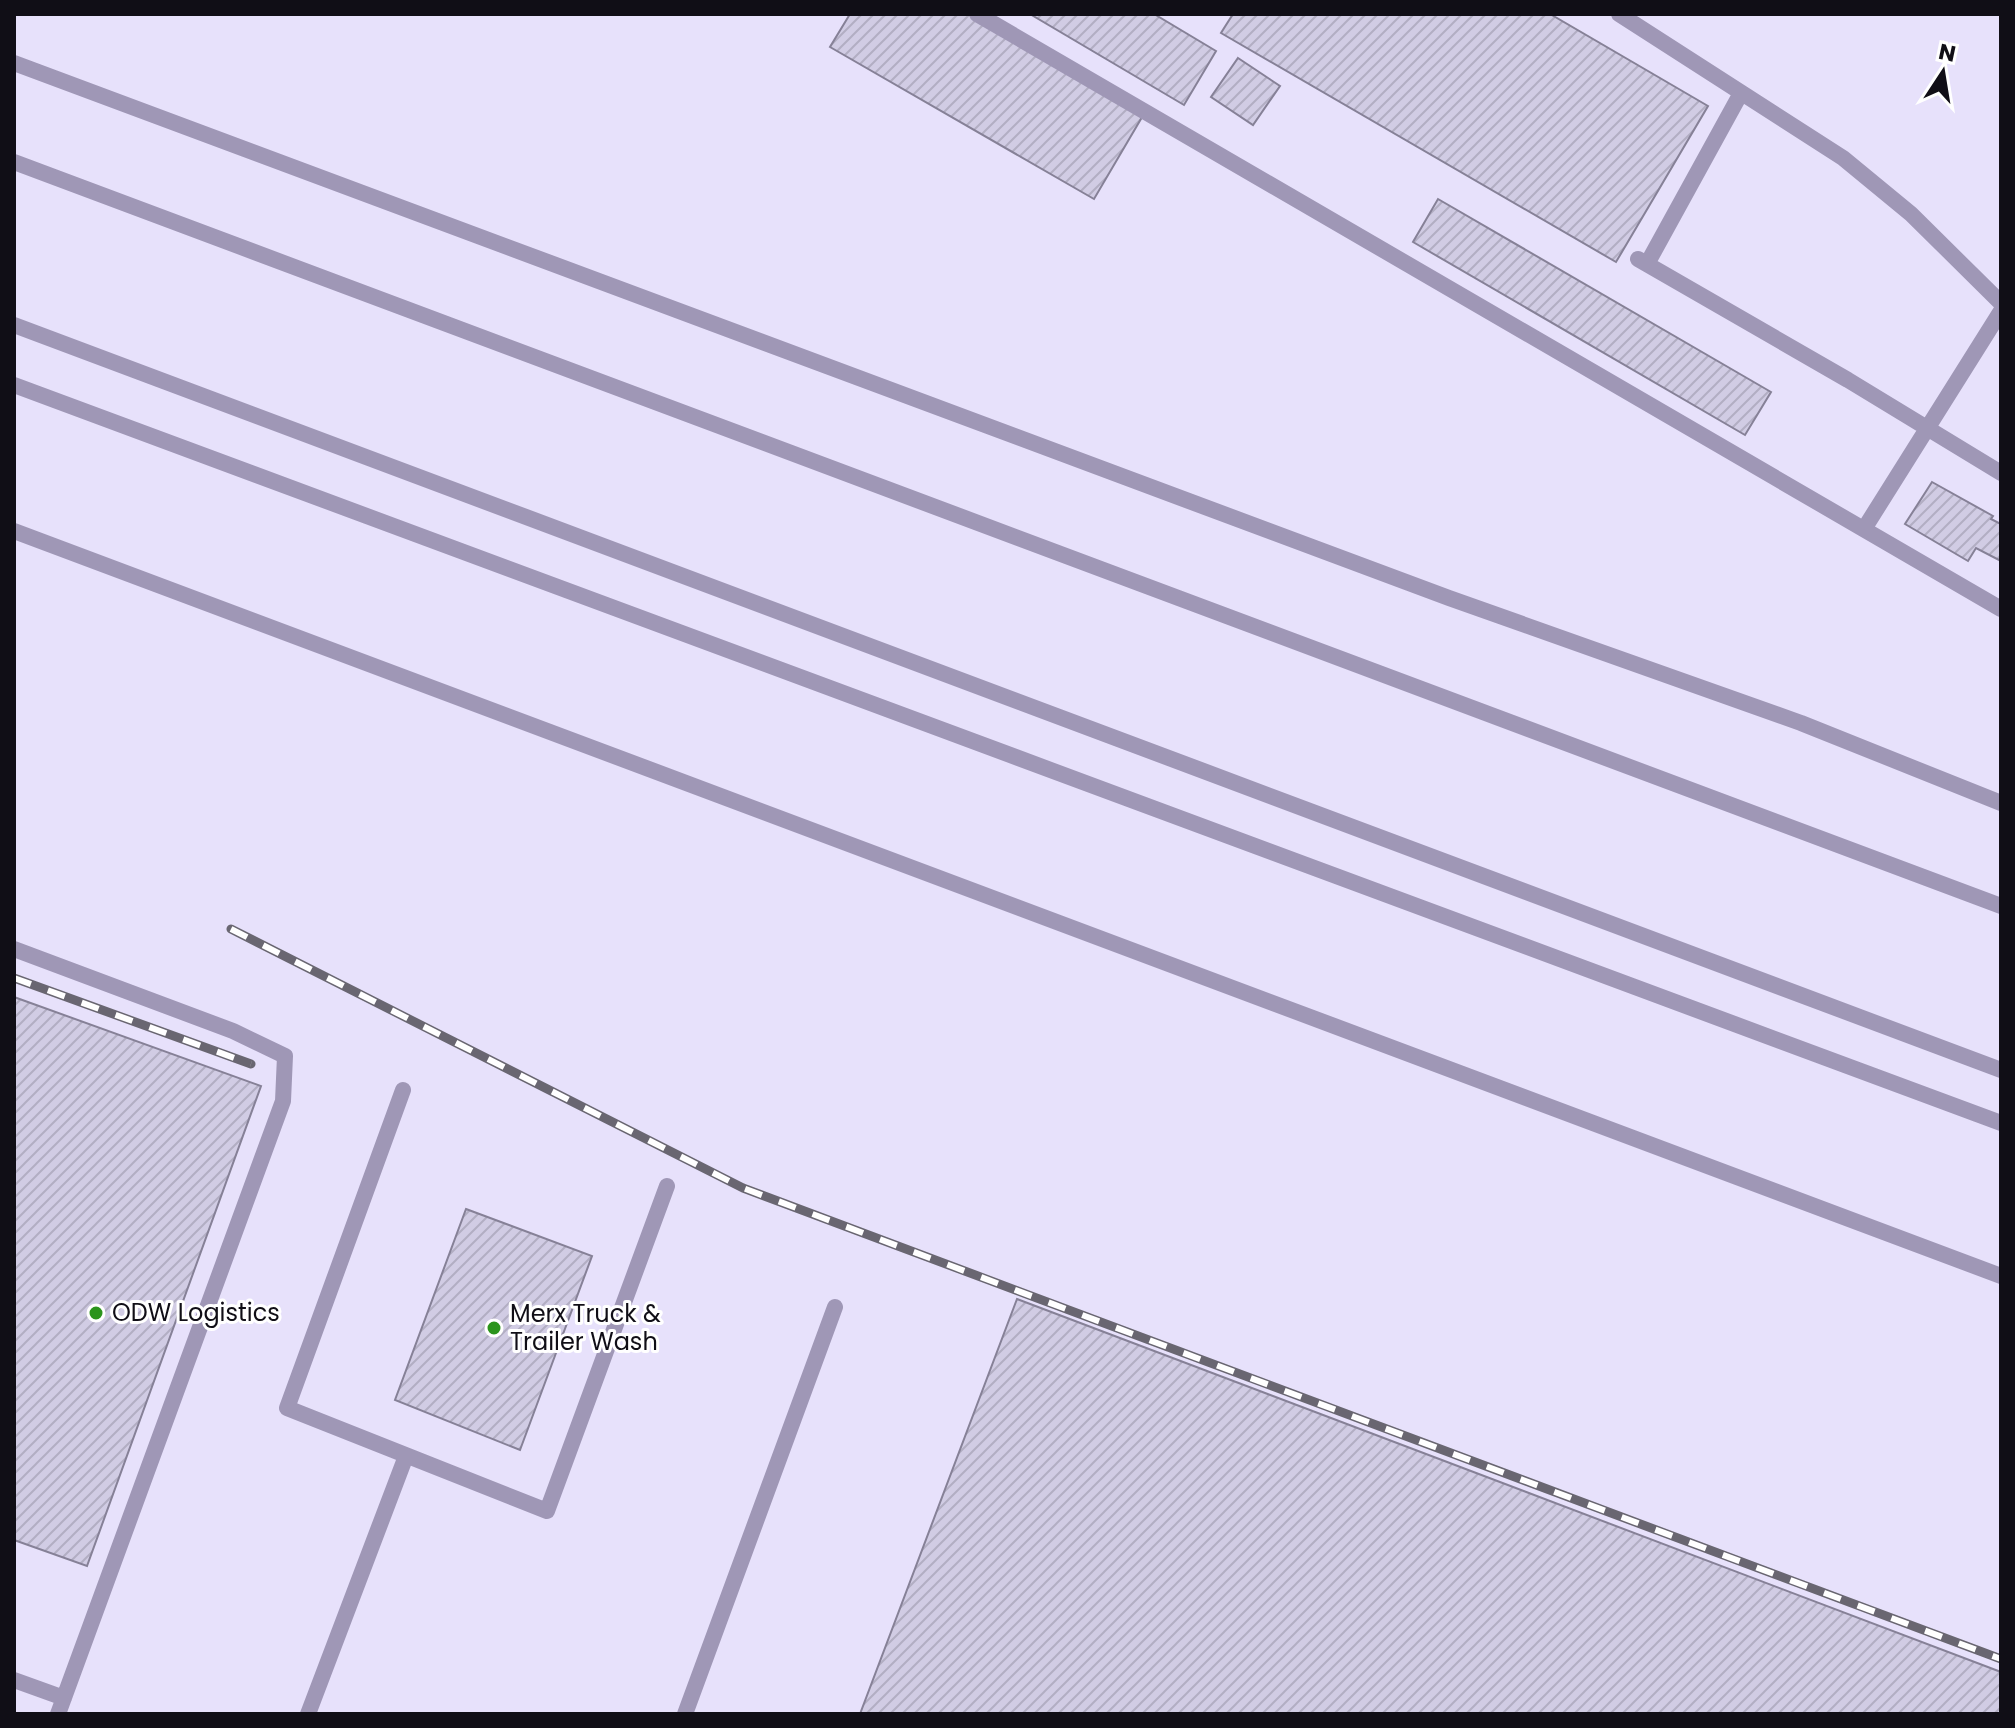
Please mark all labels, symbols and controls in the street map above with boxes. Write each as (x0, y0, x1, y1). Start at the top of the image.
north arrow (1903, 32, 1983, 112)
text: N (1936, 36, 1958, 70)
place label: ODW Logistics (112, 1296, 280, 1329)
place label: Merx Truck & Trailer Wash (510, 1297, 661, 1358)
marker: ODW Logistics (87, 1304, 105, 1322)
marker: Merx Truck & Trailer Wash (485, 1319, 503, 1337)

